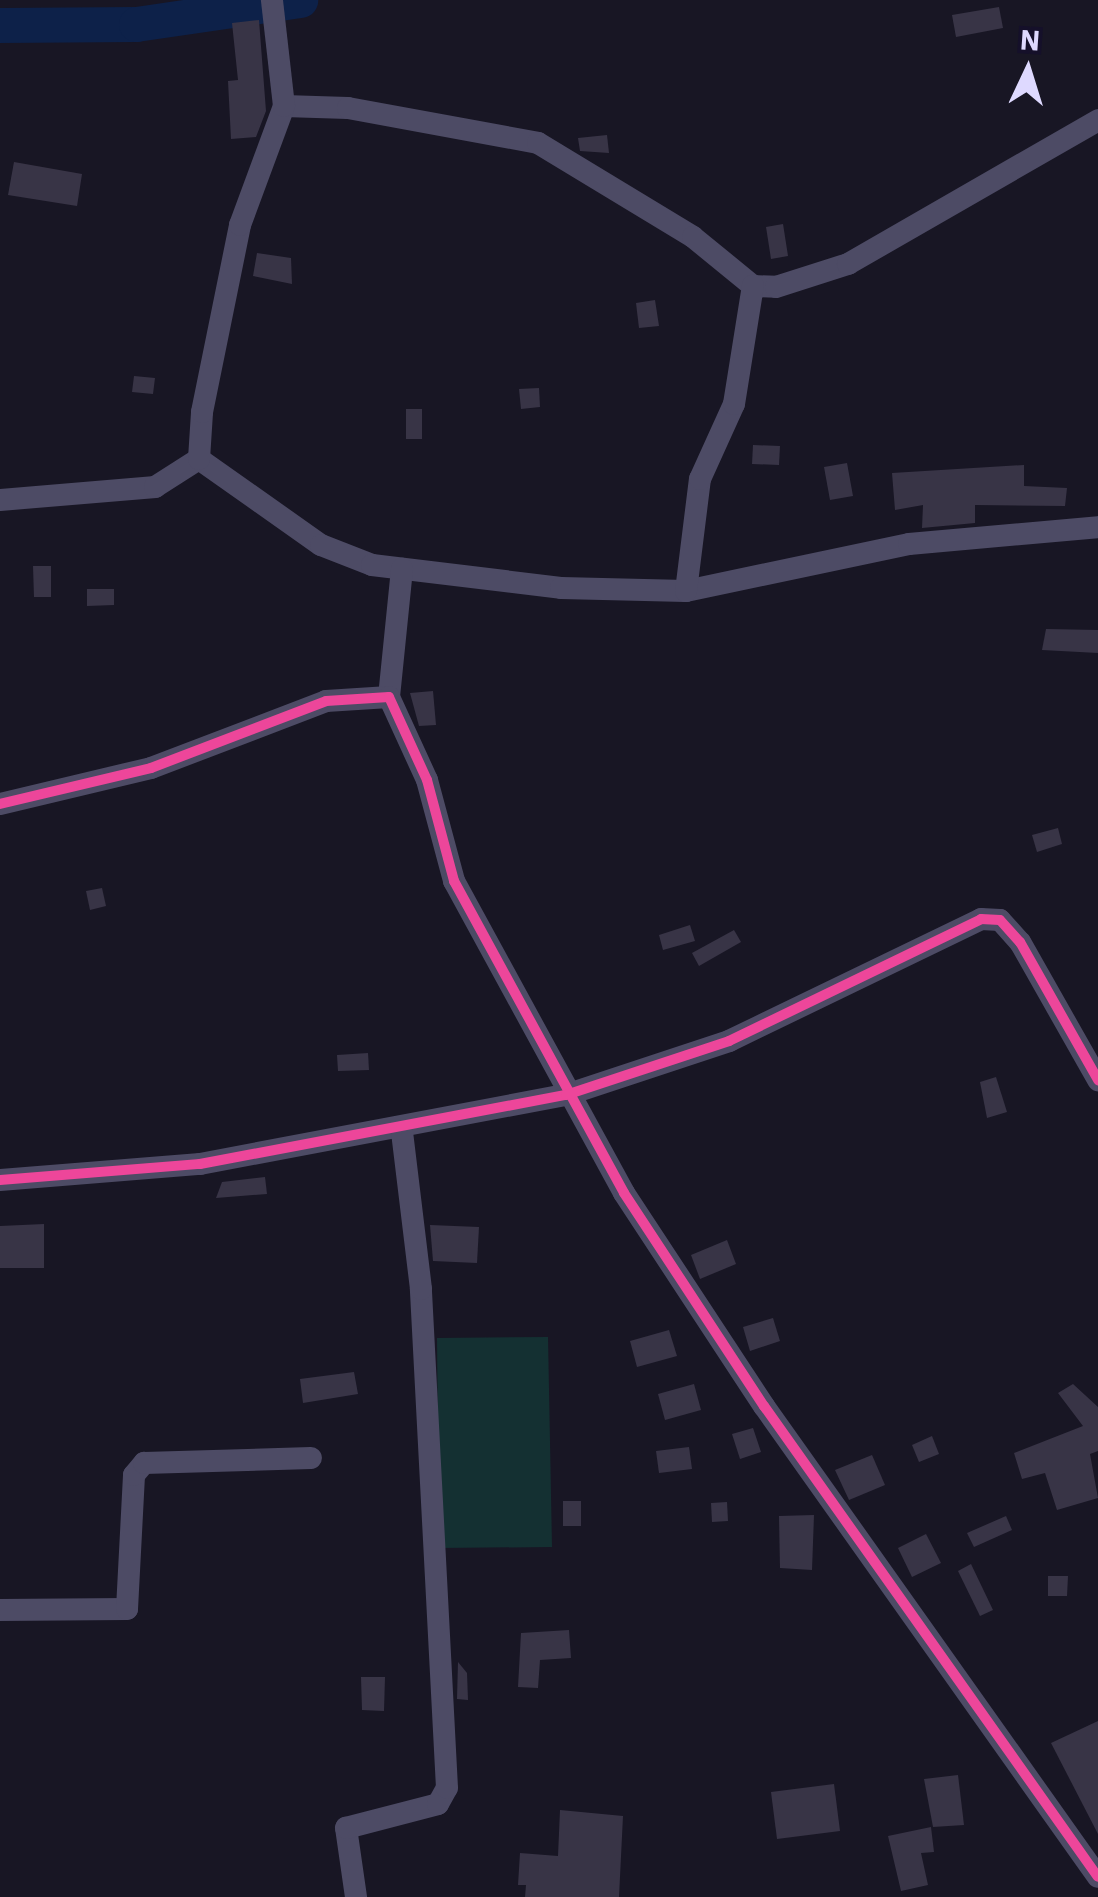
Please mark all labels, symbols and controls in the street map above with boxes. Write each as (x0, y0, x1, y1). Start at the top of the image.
north arrow (978, 20, 1078, 120)
text: N (1019, 20, 1042, 59)

